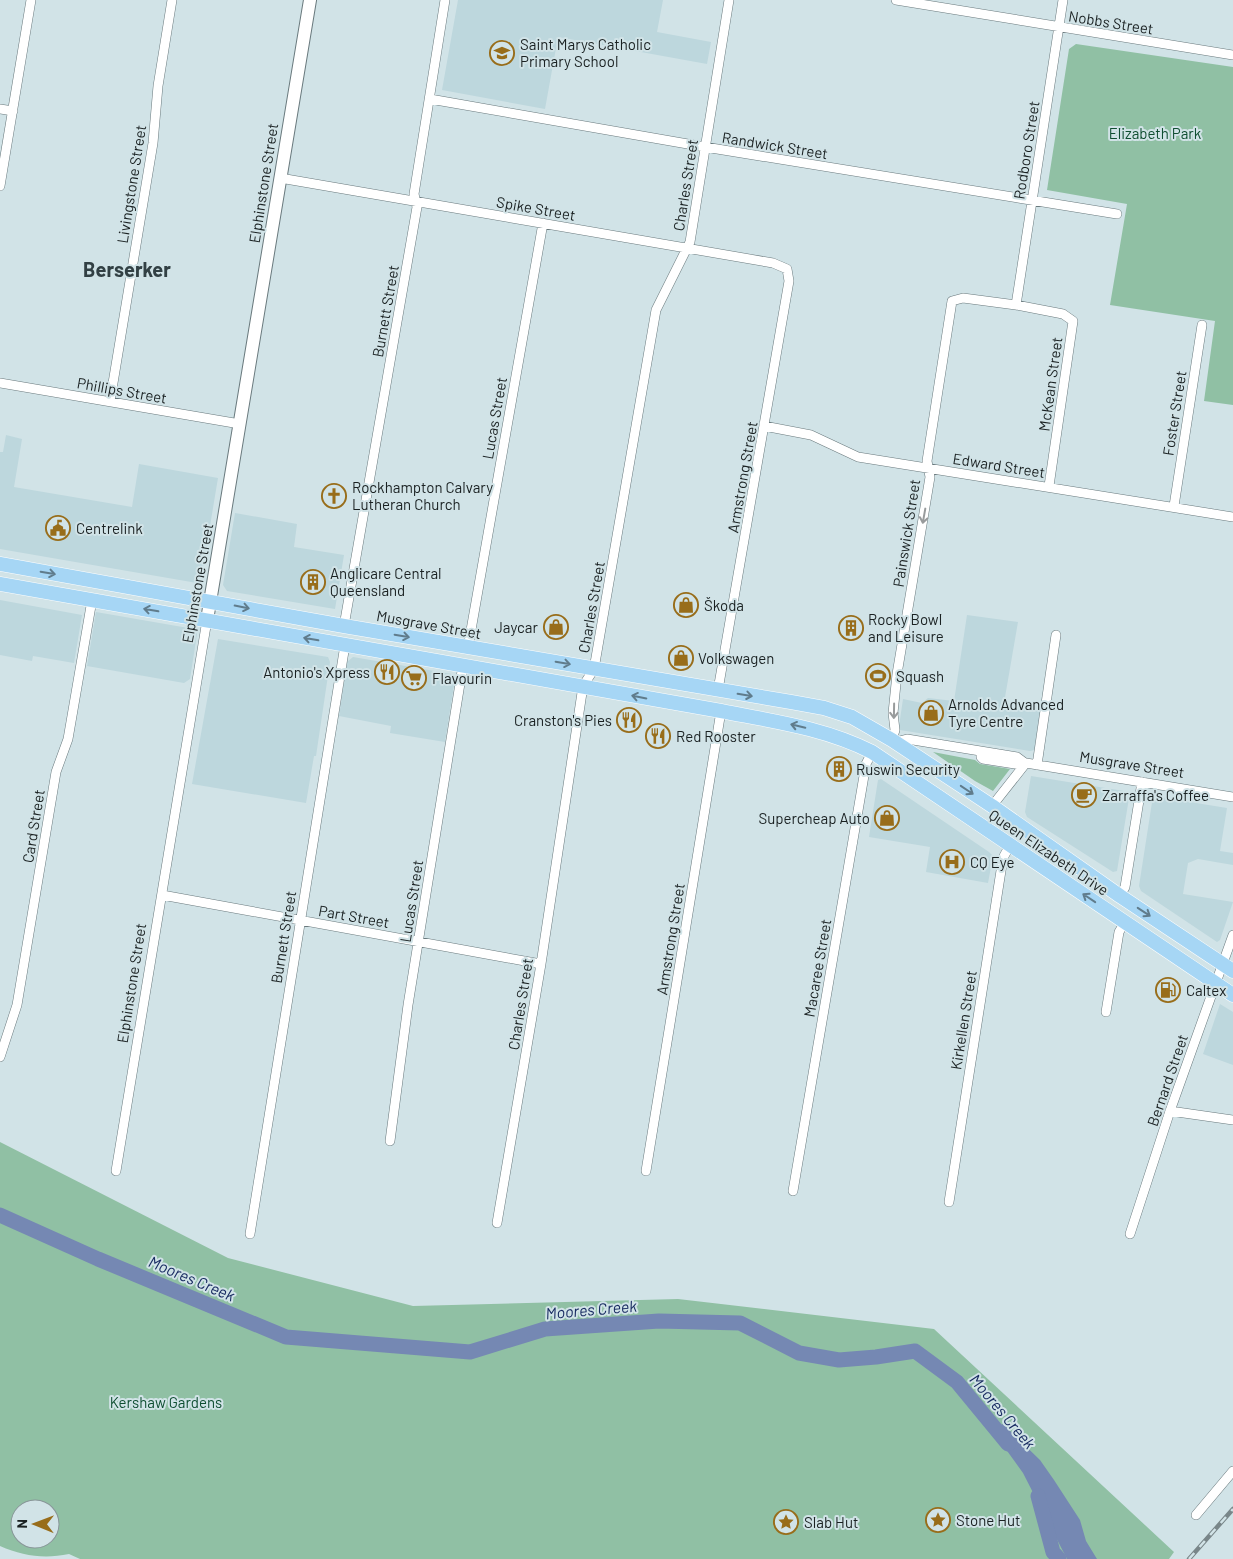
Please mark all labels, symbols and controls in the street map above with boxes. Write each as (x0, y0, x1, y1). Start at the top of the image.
street label: Nobbs Street (1067, 6, 1155, 38)
place label: Saint Marys Catholic Primary School (520, 35, 651, 70)
school or university icon: Saint Marys Catholic Primary School (489, 40, 515, 66)
street label: Rodboro Street (1009, 100, 1043, 200)
street label: Elphinstone Street (245, 122, 281, 244)
street label: Livingstone Street (113, 123, 149, 245)
park label: Elizabeth Park (1109, 124, 1202, 142)
street label: Randwick Street (721, 128, 829, 162)
street label: Charles Street (669, 138, 701, 232)
street label: Spike Street (495, 192, 577, 224)
district label: Berserker (83, 257, 171, 281)
street label: Burnett Street (368, 263, 402, 359)
street label: McKean Street (1034, 336, 1066, 432)
street label: Foster Street (1158, 369, 1190, 457)
street label: Phillips Street (76, 373, 168, 407)
street label: Lucas Street (478, 375, 510, 461)
street label: Armstrong Street (723, 420, 761, 534)
street label: Edward Street (952, 449, 1046, 481)
place label: Rockhampton Calvary Lutheran Church (352, 478, 493, 513)
street label: Painswick Street (889, 478, 923, 588)
church icon: Rockhampton Calvary Lutheran Church (321, 483, 347, 509)
one-way arrow (918, 507, 928, 523)
public building icon: Centrelink (45, 515, 71, 541)
place label: Centrelink (76, 519, 143, 537)
street label: Elphinstone Street (178, 522, 216, 644)
street label: Charles Street (574, 560, 608, 654)
place label: Anglicare Central Queensland (330, 564, 442, 599)
one-way arrow (40, 568, 56, 578)
building icon: Anglicare Central Queensland (300, 569, 326, 595)
shop icon: Škoda (673, 592, 699, 618)
place label: Škoda (704, 596, 744, 614)
one-way arrow (234, 603, 250, 613)
one-way arrow (143, 605, 159, 615)
street label: Musgrave Street (375, 606, 483, 642)
place label: Rocky Bowl and Leisure (868, 610, 944, 645)
shop icon: Jaycar (543, 614, 569, 640)
building icon: Rocky Bowl and Leisure (838, 615, 864, 641)
place label: Jaycar (494, 618, 539, 636)
one-way arrow (394, 632, 410, 642)
one-way arrow (303, 633, 319, 643)
shop icon: Volkswagen (668, 645, 694, 671)
place label: Volkswagen (698, 649, 774, 667)
restaurant icon: Antonio's Xpress (374, 659, 400, 685)
one-way arrow (554, 659, 570, 669)
place label: Antonio's Xpress (263, 663, 370, 681)
sports icon: Squash (865, 663, 891, 689)
supermarket icon: Flavourin (401, 665, 427, 691)
place label: Squash (896, 667, 944, 685)
place label: Flavourin (432, 669, 492, 687)
one-way arrow (737, 690, 753, 700)
one-way arrow (631, 691, 647, 701)
place label: Arnolds Advanced Tyre Centre (948, 695, 1064, 730)
shop icon: Arnolds Advanced Tyre Centre (918, 700, 944, 726)
one-way arrow (889, 702, 899, 719)
restaurant icon: Cranston's Pies (616, 707, 642, 733)
place label: Cranston's Pies (514, 711, 612, 729)
one-way arrow (791, 721, 807, 730)
restaurant icon: Red Rooster (645, 723, 671, 749)
place label: Red Rooster (676, 727, 756, 745)
street label: Musgrave Street (1078, 747, 1186, 781)
building icon: Ruswin Security (826, 756, 852, 782)
place label: Ruswin Security (856, 760, 960, 778)
cafe icon: Zarraffa's Coffee (1071, 782, 1097, 808)
one-way arrow (960, 785, 974, 795)
place label: Zarraffa's Coffee (1102, 786, 1209, 804)
street label: Card Street (18, 788, 48, 864)
shop icon: Supercheap Auto (874, 805, 900, 831)
street label: Queen Elizabeth Drive (986, 805, 1112, 899)
place label: Supercheap Auto (758, 809, 870, 827)
hospital icon: CQ Eye (939, 849, 965, 875)
place label: CQ Eye (970, 853, 1014, 871)
street label: Lucas Street (396, 859, 426, 943)
street label: Armstrong Street (652, 882, 688, 996)
street label: Burnett Street (267, 889, 299, 985)
one-way arrow (1082, 893, 1096, 903)
street label: Part Street (317, 901, 391, 931)
one-way arrow (1136, 907, 1150, 917)
street label: Macaree Street (800, 918, 834, 1018)
street label: Elphinstone Street (113, 922, 149, 1044)
street label: Charles Street (504, 957, 536, 1051)
street label: Kirkellen Street (946, 969, 980, 1071)
fuel station icon: Caltex (1155, 977, 1181, 1003)
place label: Caltex (1186, 981, 1226, 999)
street label: Bernard Street (1143, 1032, 1191, 1128)
water label: Moores Creek (146, 1251, 238, 1305)
water label: Moores Creek (545, 1296, 638, 1322)
water label: Moores Creek (966, 1370, 1040, 1452)
park label: Kershaw Gardens (110, 1393, 222, 1411)
north arrow (10, 1499, 60, 1549)
place icon: Stone Hut (925, 1507, 951, 1533)
place icon: Slab Hut (773, 1509, 799, 1535)
place label: Stone Hut (956, 1511, 1020, 1529)
place label: Slab Hut (804, 1513, 858, 1531)
text: N (13, 1519, 30, 1529)

